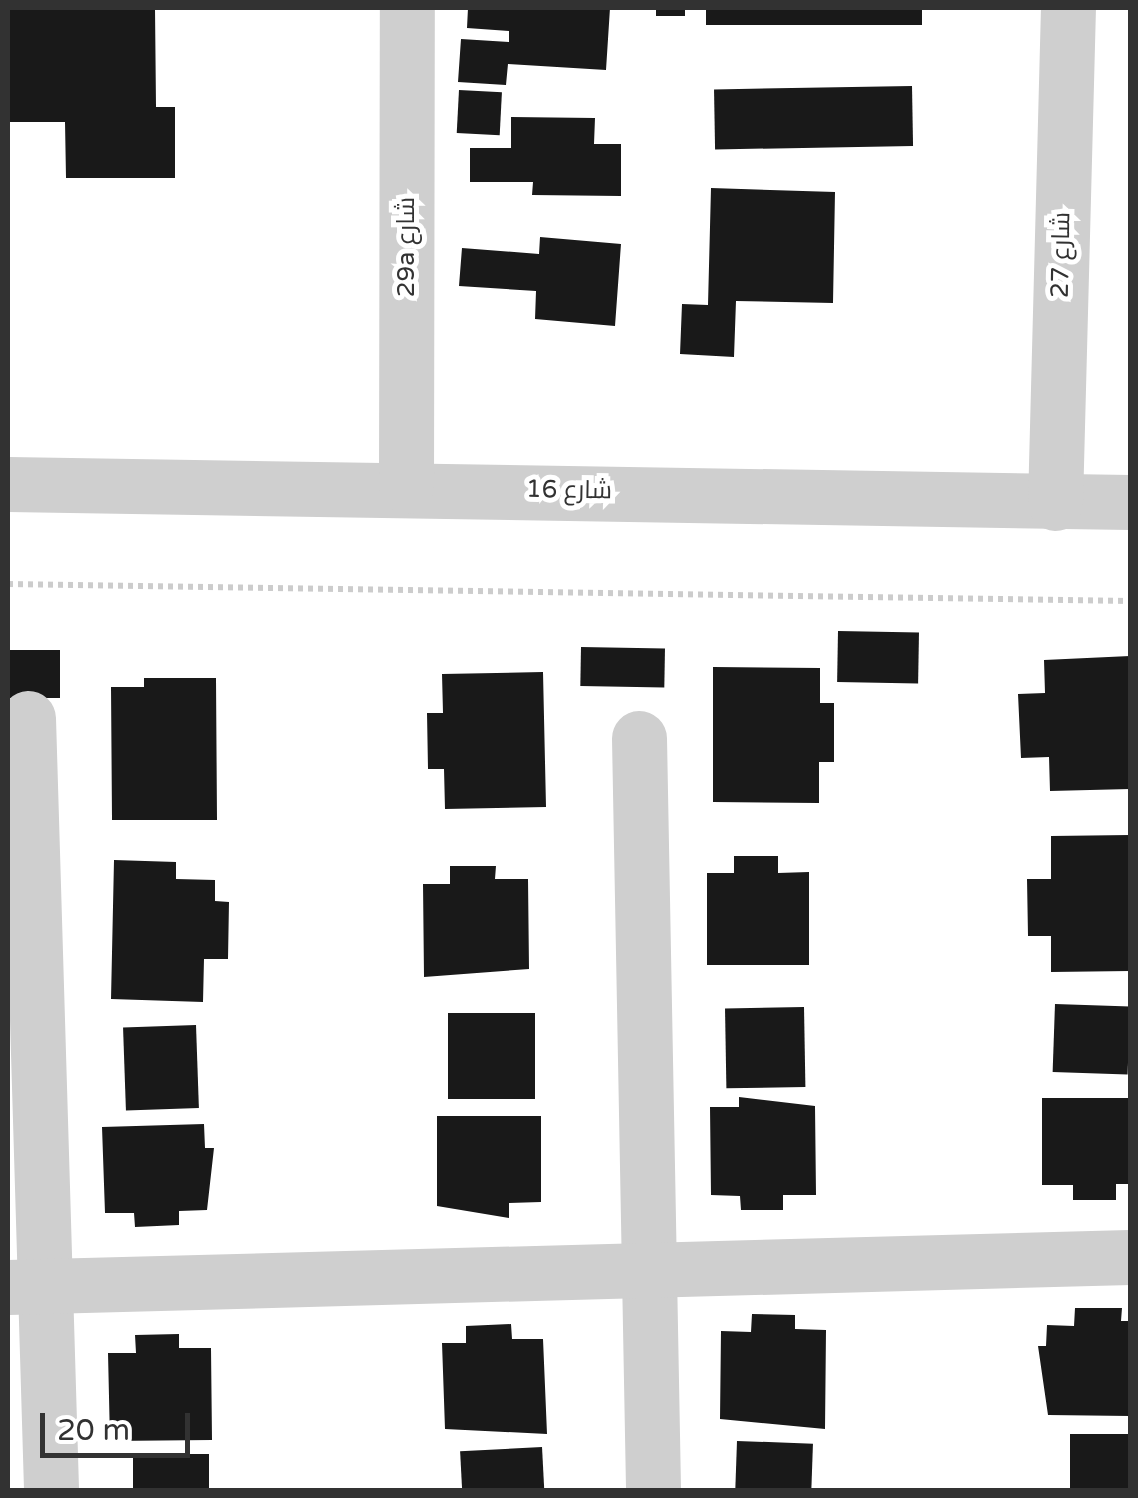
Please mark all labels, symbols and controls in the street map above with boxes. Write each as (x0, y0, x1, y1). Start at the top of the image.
street label: 29a شارع (391, 197, 421, 297)
street label: شارع 27 (1045, 212, 1077, 298)
street label: شارع 16 (526, 474, 612, 506)
scale bar (45, 1393, 195, 1455)
text: 20 m (57, 1412, 130, 1449)

